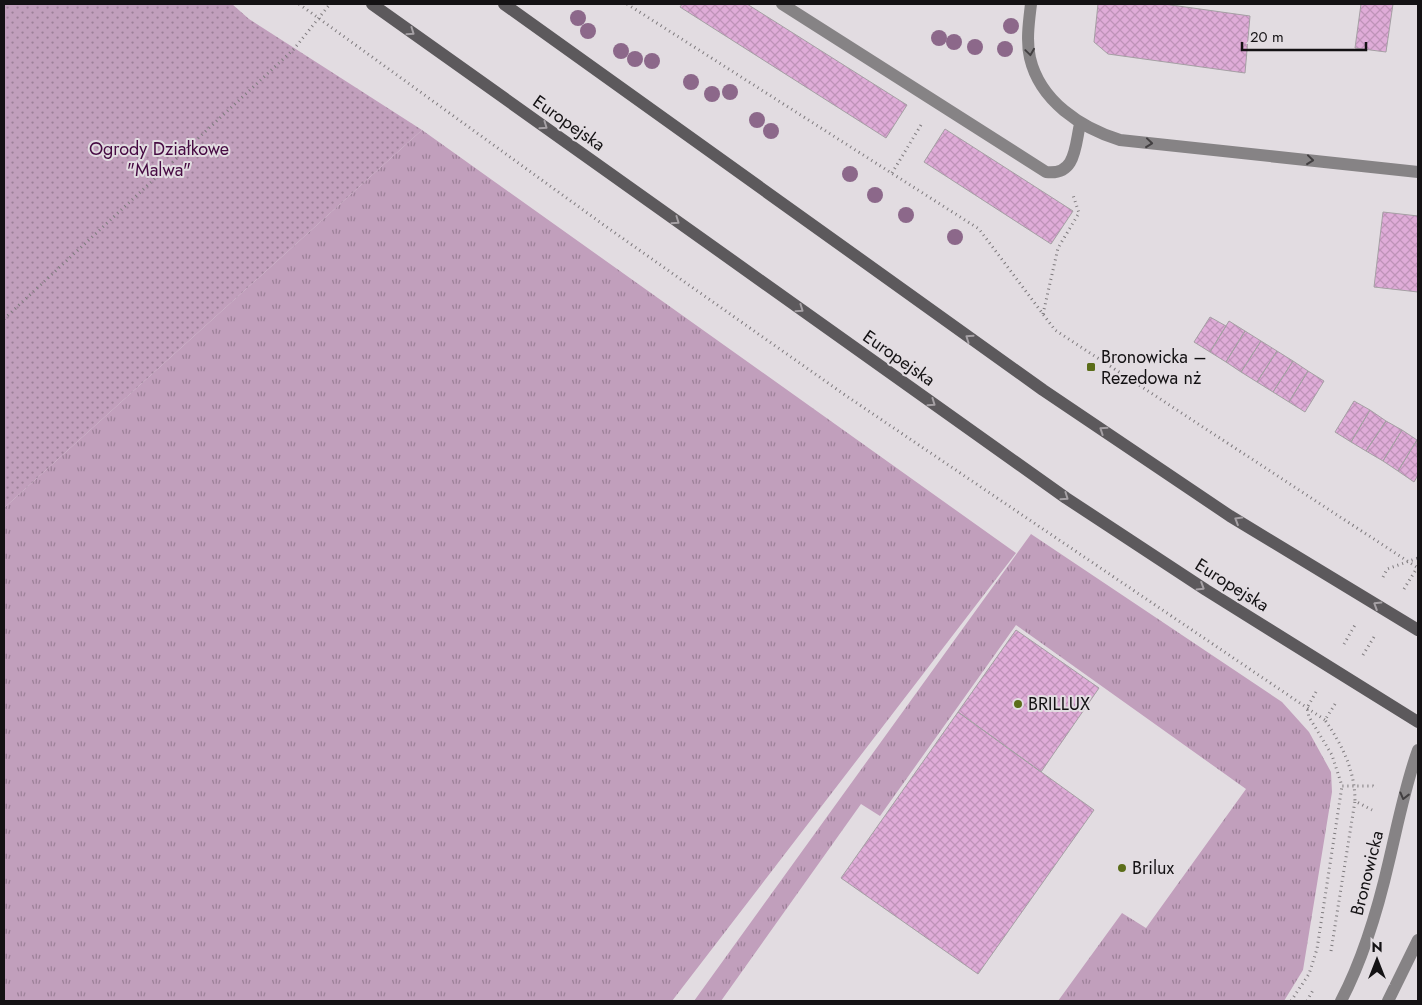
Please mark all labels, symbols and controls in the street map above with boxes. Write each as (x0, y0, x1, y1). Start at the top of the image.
scale bar (1242, 20, 1366, 52)
one-way arrow (405, 26, 415, 35)
text: 20 m (1250, 26, 1284, 48)
one-way arrow (1024, 49, 1035, 57)
street label: Europejska (528, 89, 610, 157)
one-way arrow (538, 120, 548, 129)
park label: Ogrody Działkowe "Malwa" (89, 136, 229, 183)
one-way arrow (1145, 137, 1153, 148)
one-way arrow (1307, 154, 1315, 165)
one-way arrow (670, 215, 680, 224)
one-way arrow (794, 303, 804, 312)
street label: Europejska (858, 324, 940, 392)
one-way arrow (965, 335, 975, 344)
place label: Bronowicka – Rezedowa nż (1101, 344, 1207, 391)
marker: Bronowicka – Rezedowa nż (1085, 361, 1097, 373)
one-way arrow (927, 397, 936, 406)
one-way arrow (1099, 427, 1108, 436)
one-way arrow (1059, 491, 1069, 500)
one-way arrow (1234, 517, 1243, 527)
street label: Europejska (1190, 552, 1274, 618)
one-way arrow (1195, 580, 1204, 590)
one-way arrow (1373, 602, 1382, 611)
place label: BRILLUX (1028, 691, 1090, 717)
marker: BRILLUX (1012, 698, 1024, 710)
one-way arrow (1399, 792, 1410, 801)
street label: Bronowicka (1344, 828, 1390, 918)
place label: Brilux (1132, 855, 1174, 881)
marker: Brilux (1116, 862, 1128, 874)
north arrow (1352, 935, 1402, 985)
text: N (1371, 937, 1383, 957)

